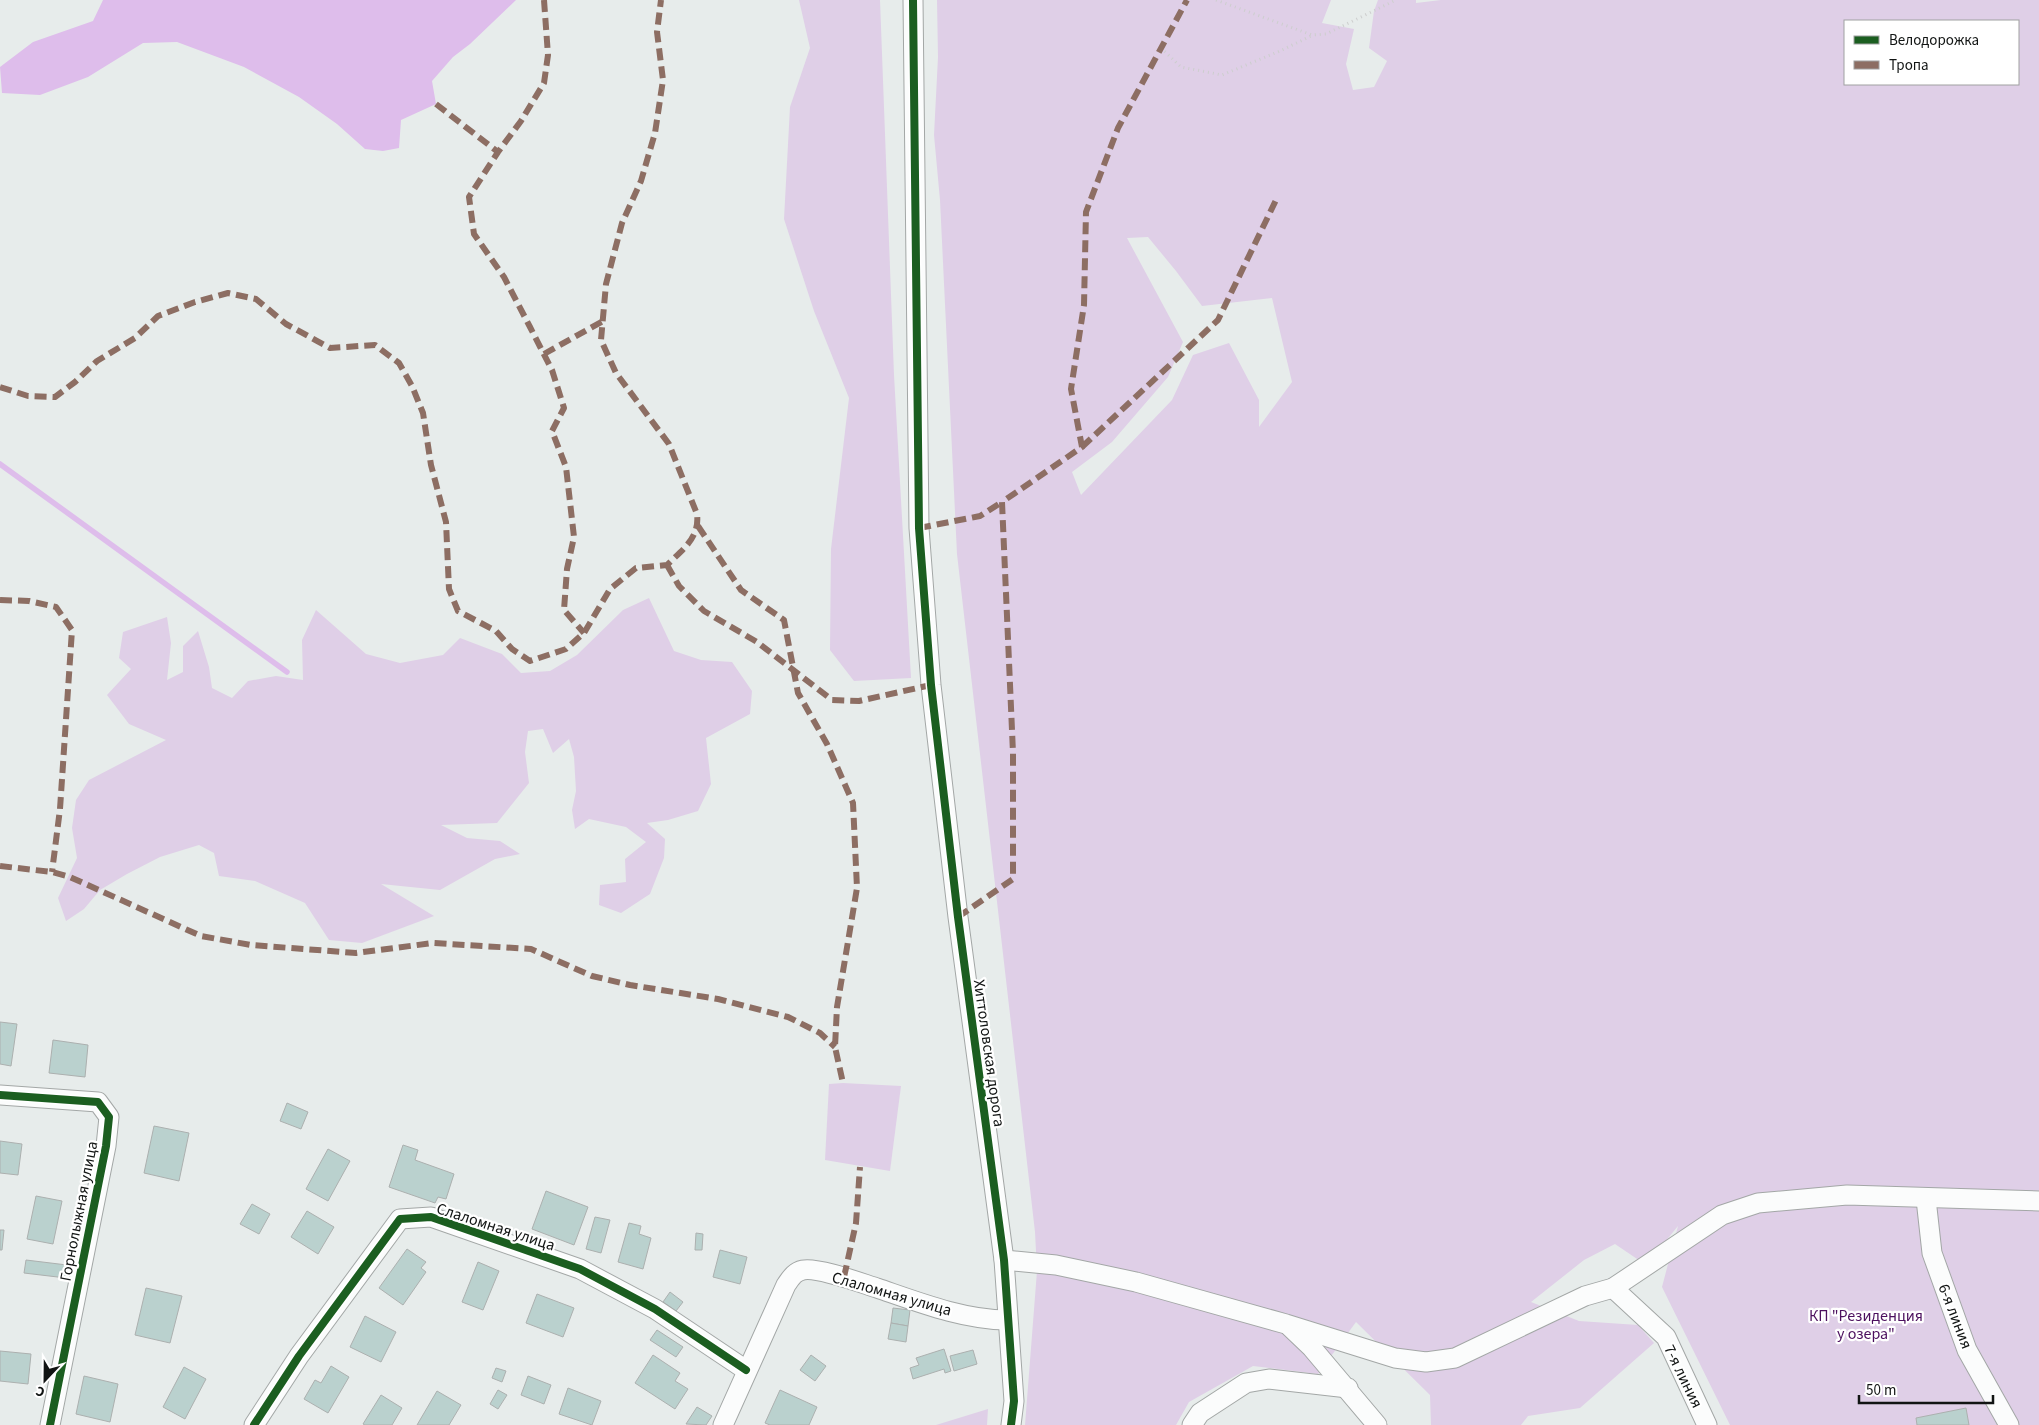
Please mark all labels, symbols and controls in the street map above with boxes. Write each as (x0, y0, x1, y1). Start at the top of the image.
legend (1844, 20, 2019, 85)
text: Велодорожка (1889, 30, 1979, 51)
text: Тропа (1889, 55, 1929, 76)
street label: Хиттоловская дорога (968, 978, 1010, 1128)
street label: Горнолыжная улица (55, 1139, 103, 1283)
street label: Слаломная улица (434, 1197, 558, 1256)
street label: Слаломная улица (829, 1266, 954, 1322)
street label: 6-я линия (1933, 1281, 1978, 1352)
park label: КП "Резиденция у озера" (1809, 1305, 1923, 1345)
street label: 7-я линия (1658, 1341, 1708, 1412)
north arrow (20, 1355, 70, 1405)
scale bar (1859, 1372, 1993, 1404)
text: С (33, 1380, 48, 1402)
text: 50 m (1866, 1380, 1896, 1401)

